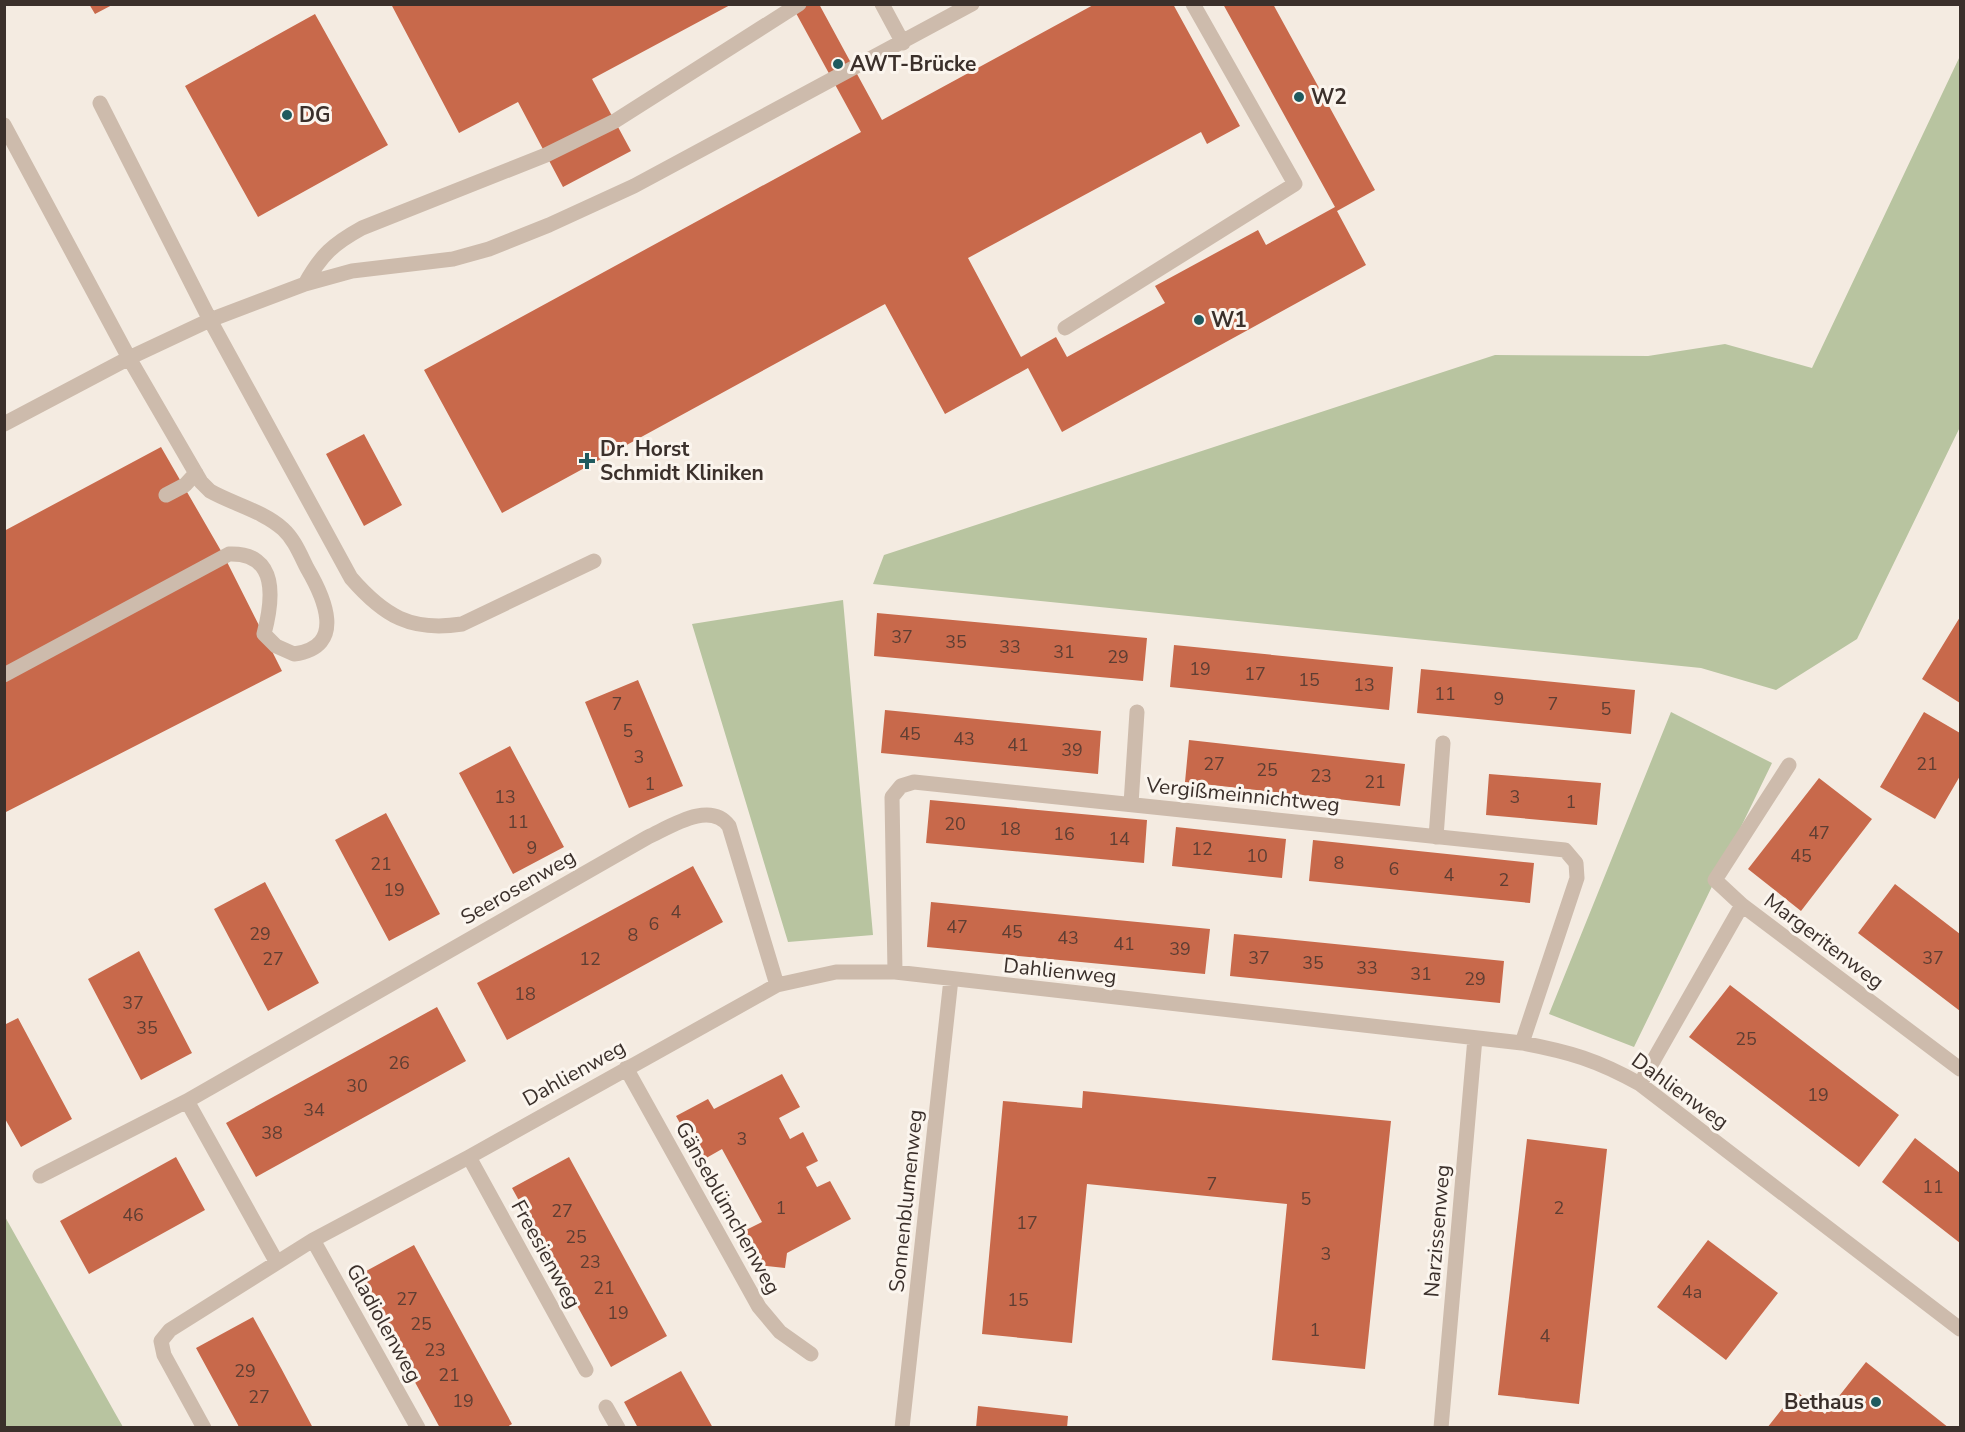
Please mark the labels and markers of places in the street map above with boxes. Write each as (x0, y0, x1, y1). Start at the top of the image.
place label: AWT-Brücke (850, 50, 976, 78)
marker: AWT-Brücke (831, 57, 845, 71)
place label: W2 (1311, 83, 1347, 111)
marker: W2 (1292, 90, 1306, 104)
place label: DG (299, 101, 330, 129)
marker: DG (280, 108, 294, 122)
place label: W1 (1211, 306, 1247, 334)
marker: W1 (1192, 313, 1206, 327)
place label: Dr. Horst Schmidt Kliniken (600, 435, 764, 487)
marker: Dr. Horst Schmidt Kliniken (578, 452, 596, 470)
place label: Bethaus (1784, 1388, 1864, 1416)
marker: Bethaus (1869, 1395, 1883, 1409)

